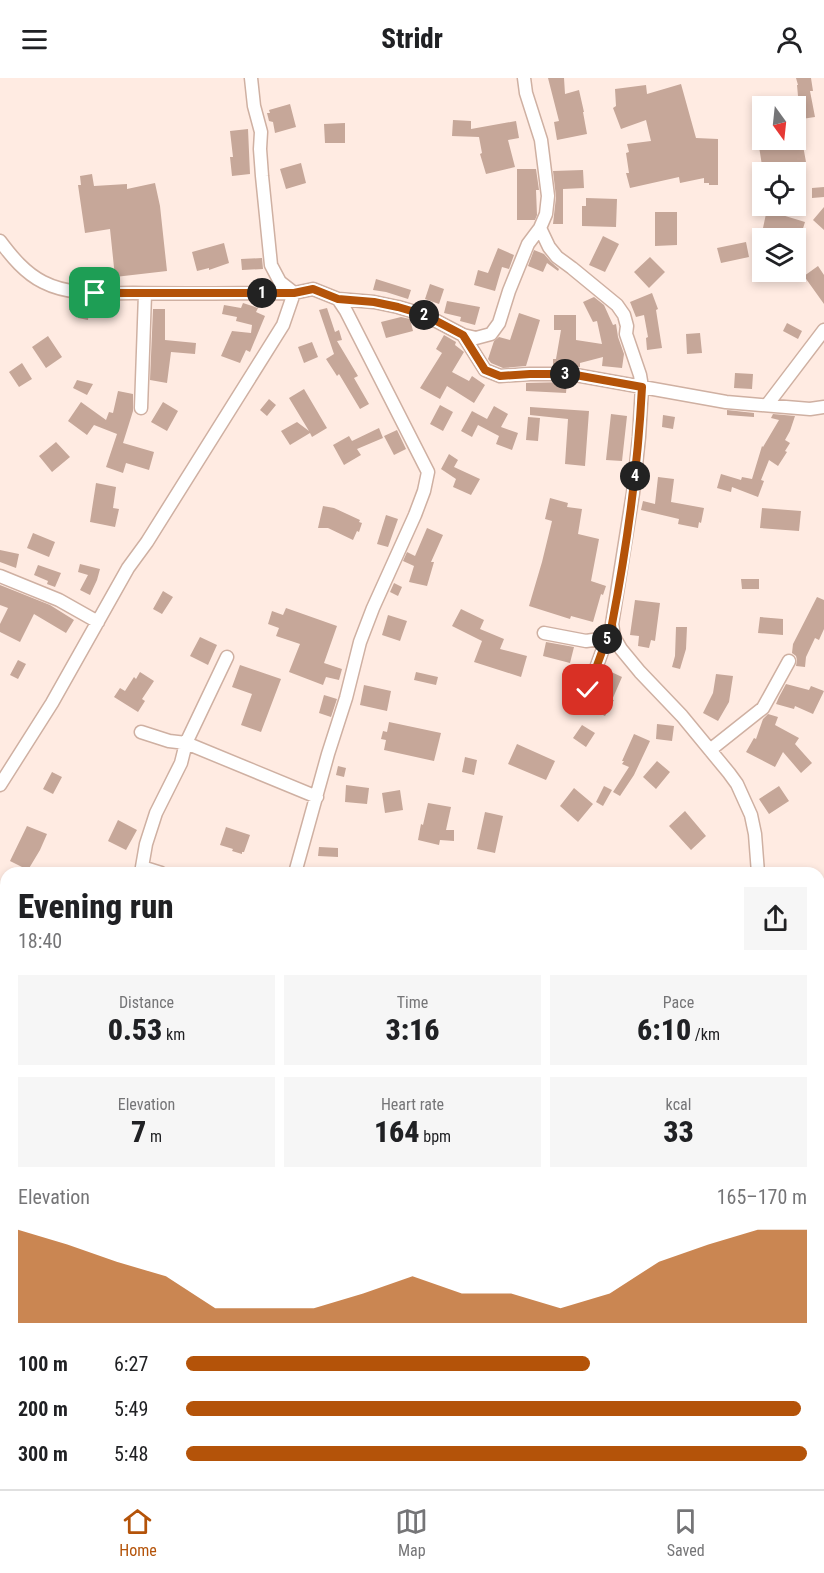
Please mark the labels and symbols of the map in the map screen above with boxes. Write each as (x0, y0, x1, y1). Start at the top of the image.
north arrow (752, 96, 806, 150)
pin (69, 267, 120, 318)
pin: 1 (247, 278, 277, 308)
pin: 2 (409, 300, 439, 330)
pin: 3 (550, 359, 580, 389)
pin: 4 (620, 461, 650, 491)
pin: 5 (592, 624, 622, 654)
pin (562, 664, 613, 715)

